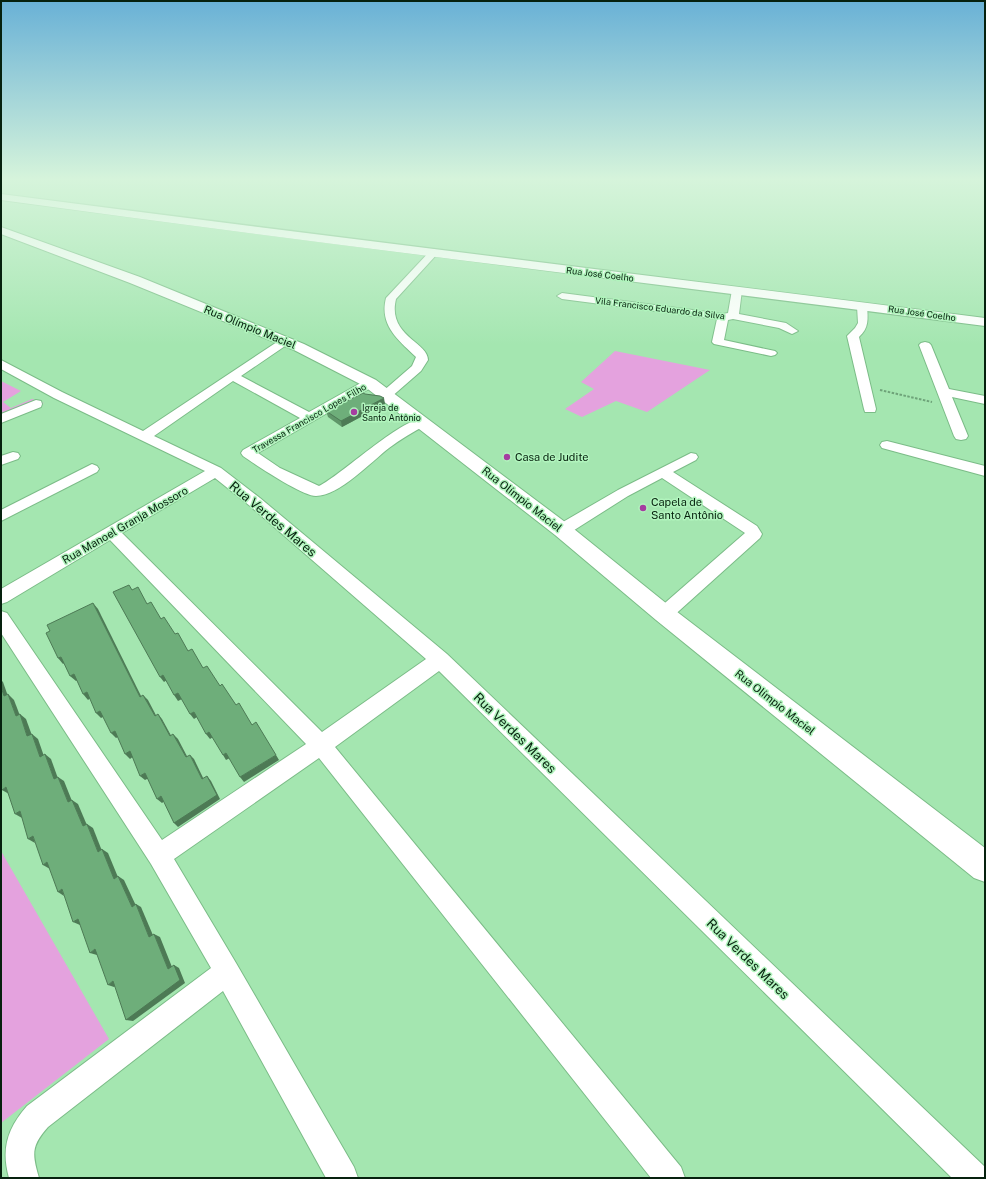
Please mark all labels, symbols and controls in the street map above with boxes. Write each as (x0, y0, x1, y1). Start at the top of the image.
street label: Rua José Coelho (566, 264, 634, 284)
street label: Vila Francisco Eduardo da Silva (595, 295, 725, 321)
street label: Rua Olímpio Maciel (202, 303, 298, 351)
street label: Rua José Coelho (888, 303, 956, 323)
street label: Travessa Francisco Lopes Filho (250, 381, 368, 455)
place label: Igreja de Santo Antônio (362, 402, 421, 423)
marker: Igreja de Santo Antônio (349, 407, 359, 417)
place label: Casa de Judite (515, 451, 589, 463)
marker: Casa de Judite (502, 452, 512, 462)
street label: Rua Olímpio Maciel (480, 464, 564, 534)
street label: Rua Verdes Mares (226, 478, 320, 560)
street label: Rua Manoel Granja Mossoro (60, 484, 190, 566)
place label: Capela de Santo Antônio (651, 496, 723, 521)
marker: Capela de Santo Antônio (638, 503, 648, 513)
street label: Rua Olímpio Maciel (733, 667, 817, 737)
street label: Rua Verdes Mares (471, 690, 559, 776)
street label: Rua Verdes Mares (704, 916, 792, 1002)

